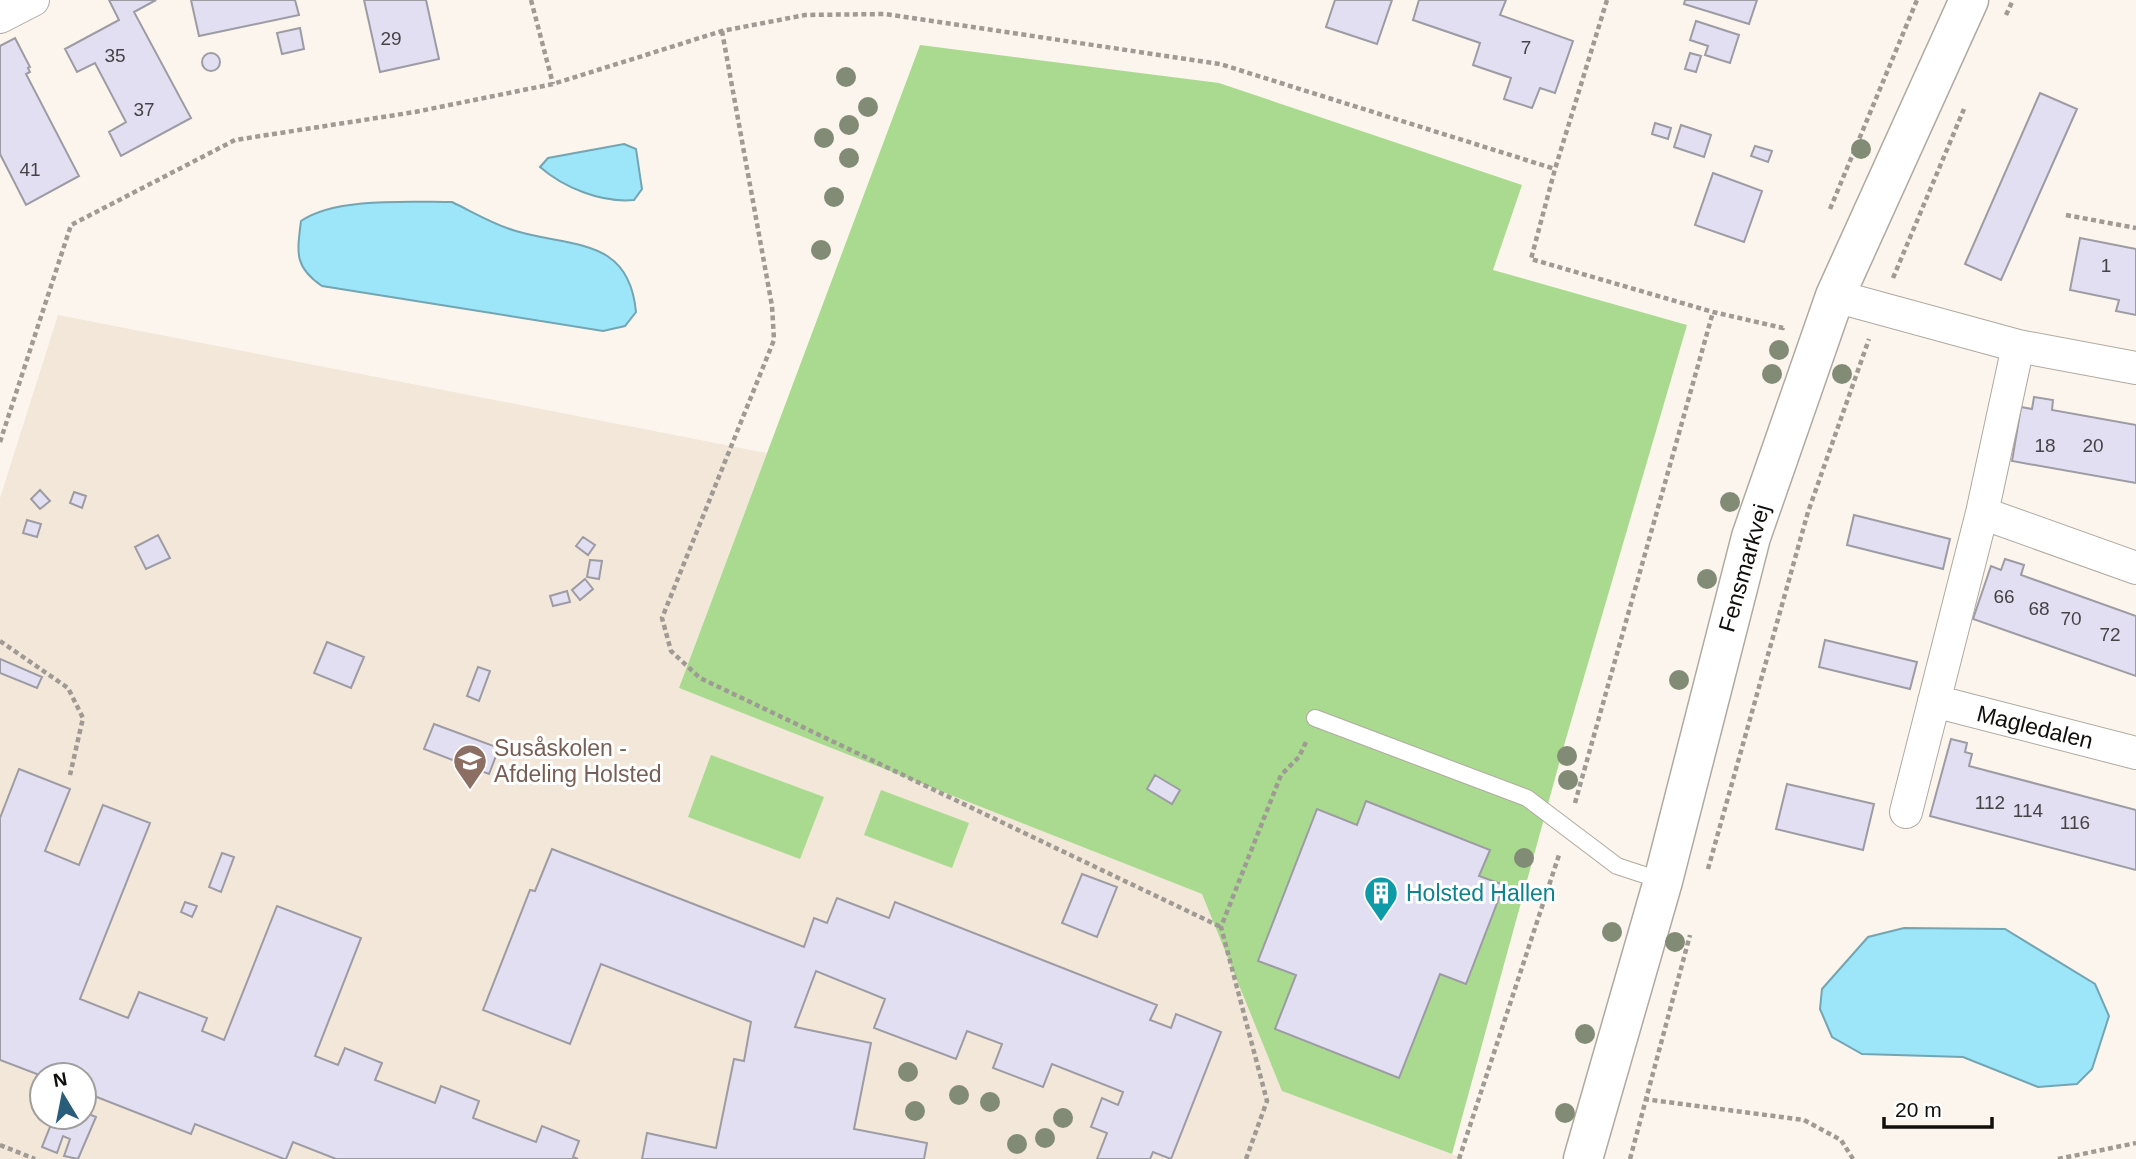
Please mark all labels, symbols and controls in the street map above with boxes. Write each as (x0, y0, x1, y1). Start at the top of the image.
house number: 29 (380, 28, 402, 49)
house number: 7 (1521, 37, 1531, 58)
house number: 35 (104, 45, 126, 66)
house number: 37 (133, 99, 155, 120)
house number: 41 (19, 159, 41, 180)
house number: 1 (2101, 255, 2111, 276)
house number: 18 (2034, 435, 2056, 456)
house number: 20 (2082, 435, 2104, 456)
street label: Fensmarkvej (1713, 501, 1775, 635)
house number: 66 (1993, 586, 2015, 607)
house number: 68 (2028, 598, 2050, 619)
house number: 70 (2060, 608, 2082, 629)
house number: 72 (2099, 624, 2121, 645)
street label: Magledalen (1974, 700, 2096, 754)
place label: Susåskolen - Afdeling Holsted (494, 735, 662, 787)
school or university icon: Susåskolen - Afdeling Holsted (451, 742, 489, 791)
house number: 112 (1975, 792, 2005, 813)
house number: 114 (2013, 800, 2044, 821)
house number: 116 (2060, 812, 2090, 833)
building icon: Holsted Hallen (1362, 874, 1400, 923)
place label: Holsted Hallen (1406, 880, 1556, 906)
north arrow (28, 1061, 98, 1131)
text: N (52, 1068, 69, 1091)
scale bar (1884, 1086, 1993, 1130)
text: 20 m (1895, 1098, 1942, 1121)

